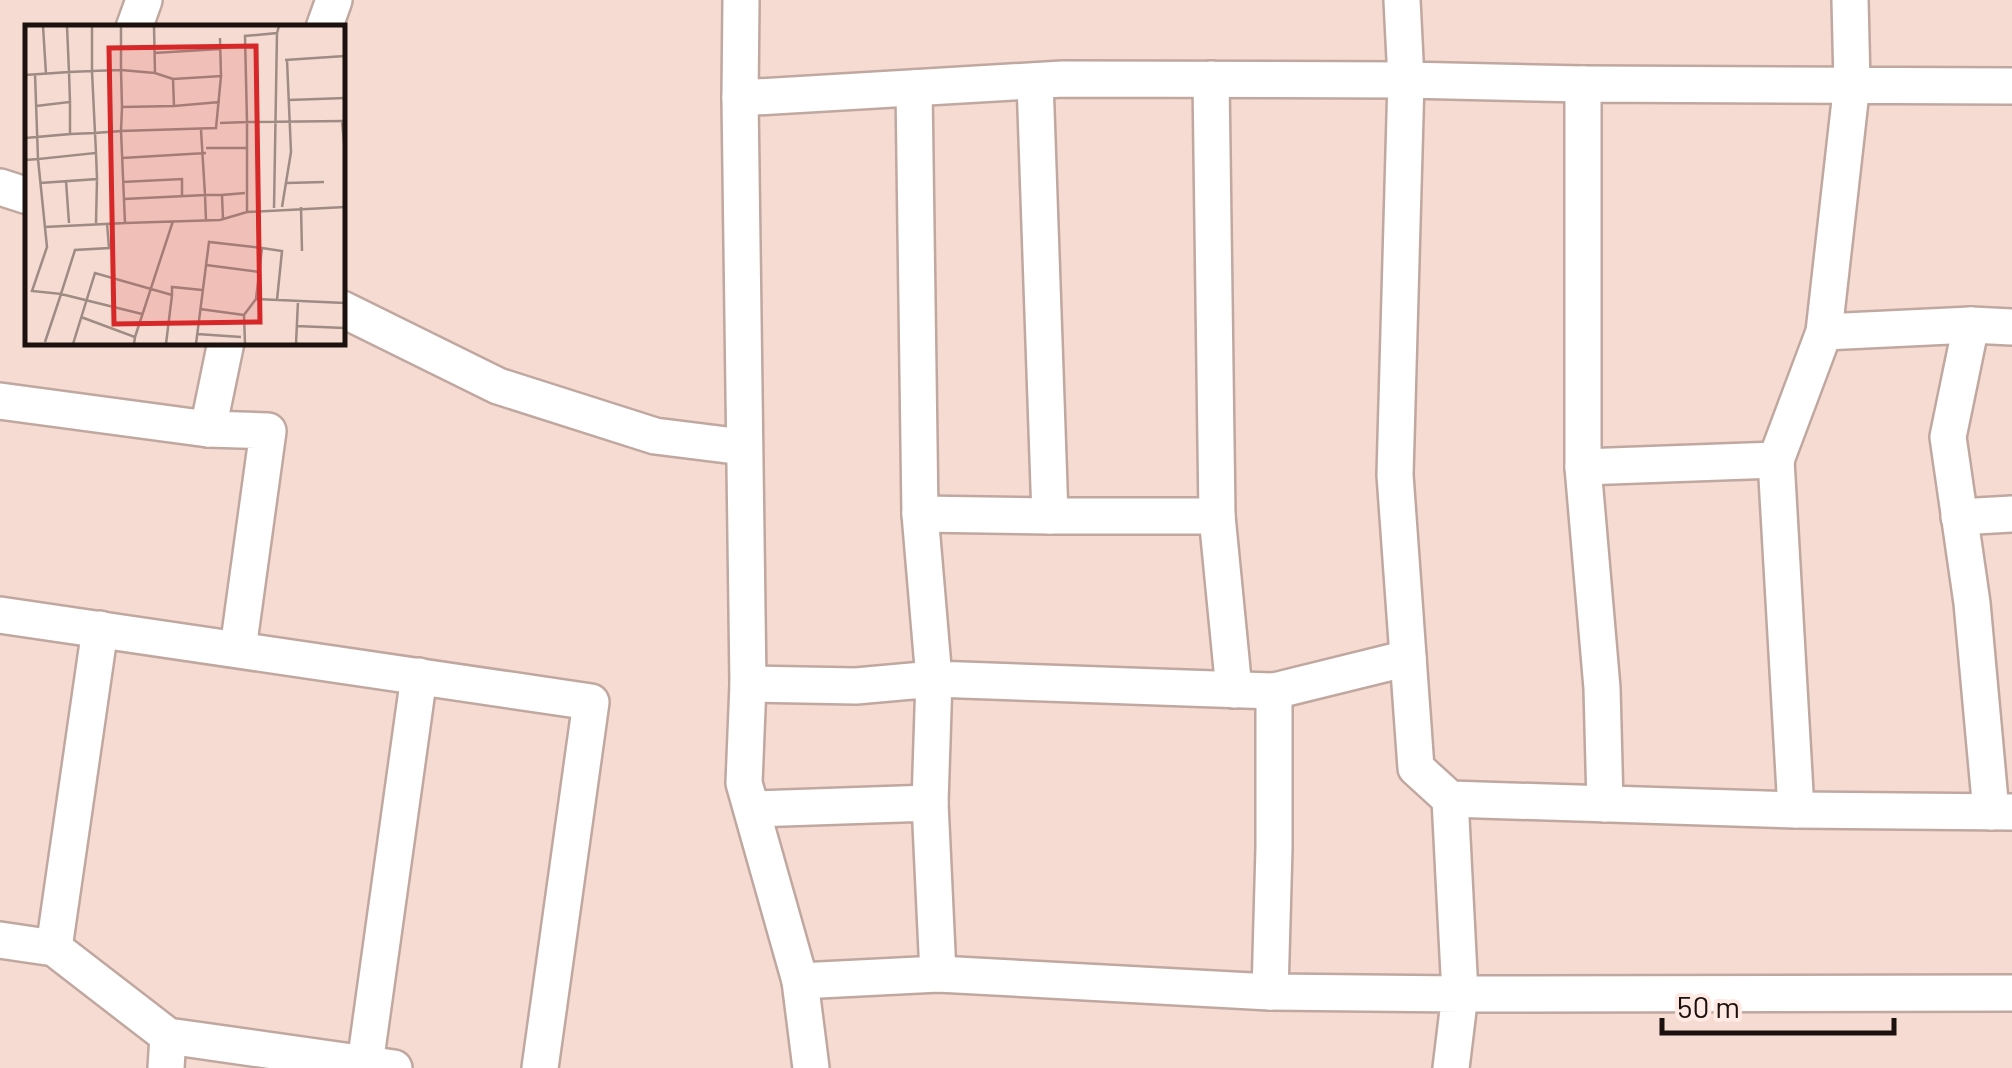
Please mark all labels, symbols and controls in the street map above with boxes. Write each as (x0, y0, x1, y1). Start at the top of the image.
inset map (25, 25, 345, 345)
scale bar (1662, 973, 1894, 1035)
text: 50 m (1677, 988, 1740, 1024)

